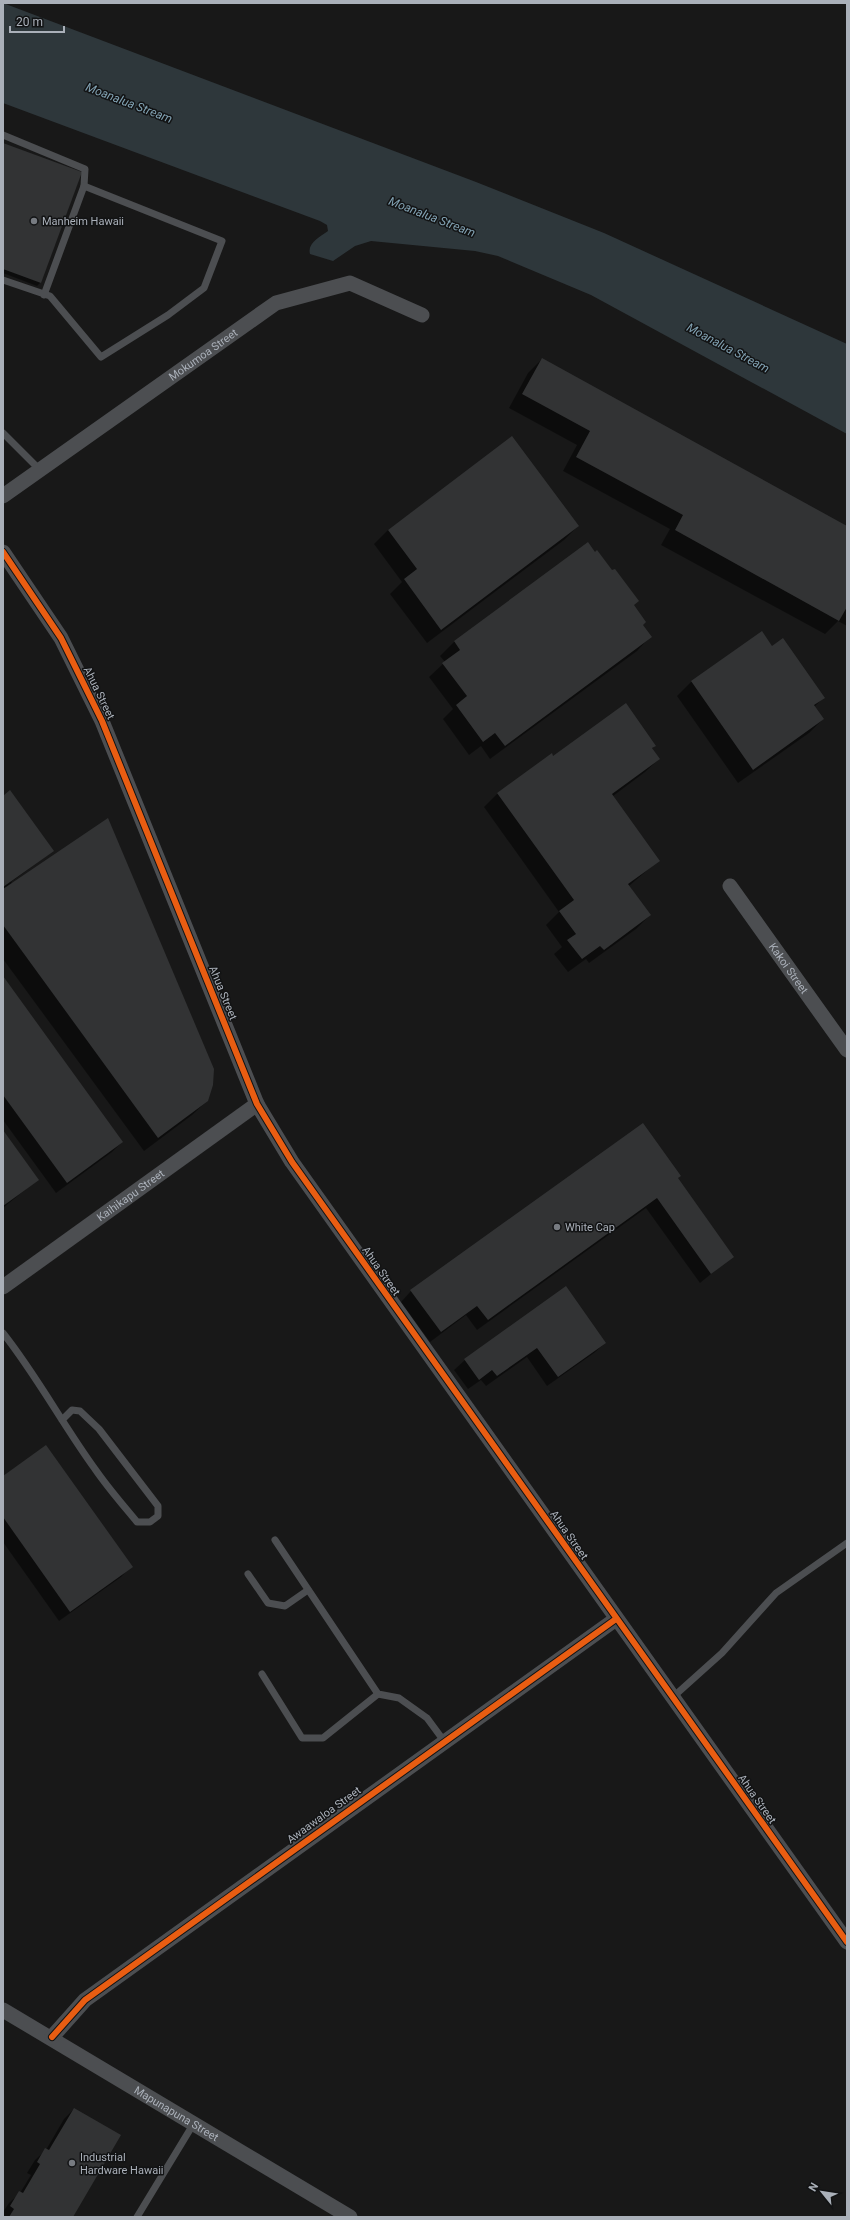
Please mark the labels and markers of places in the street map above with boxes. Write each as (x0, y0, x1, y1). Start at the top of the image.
place label: Manheim Hawaii (42, 215, 124, 228)
marker: Manheim Hawaii (29, 216, 39, 226)
place label: White Cap (565, 1221, 615, 1234)
marker: White Cap (552, 1222, 562, 1232)
place label: Industrial Hardware Hawaii (80, 2151, 164, 2177)
marker: Industrial Hardware Hawaii (67, 2158, 77, 2168)

